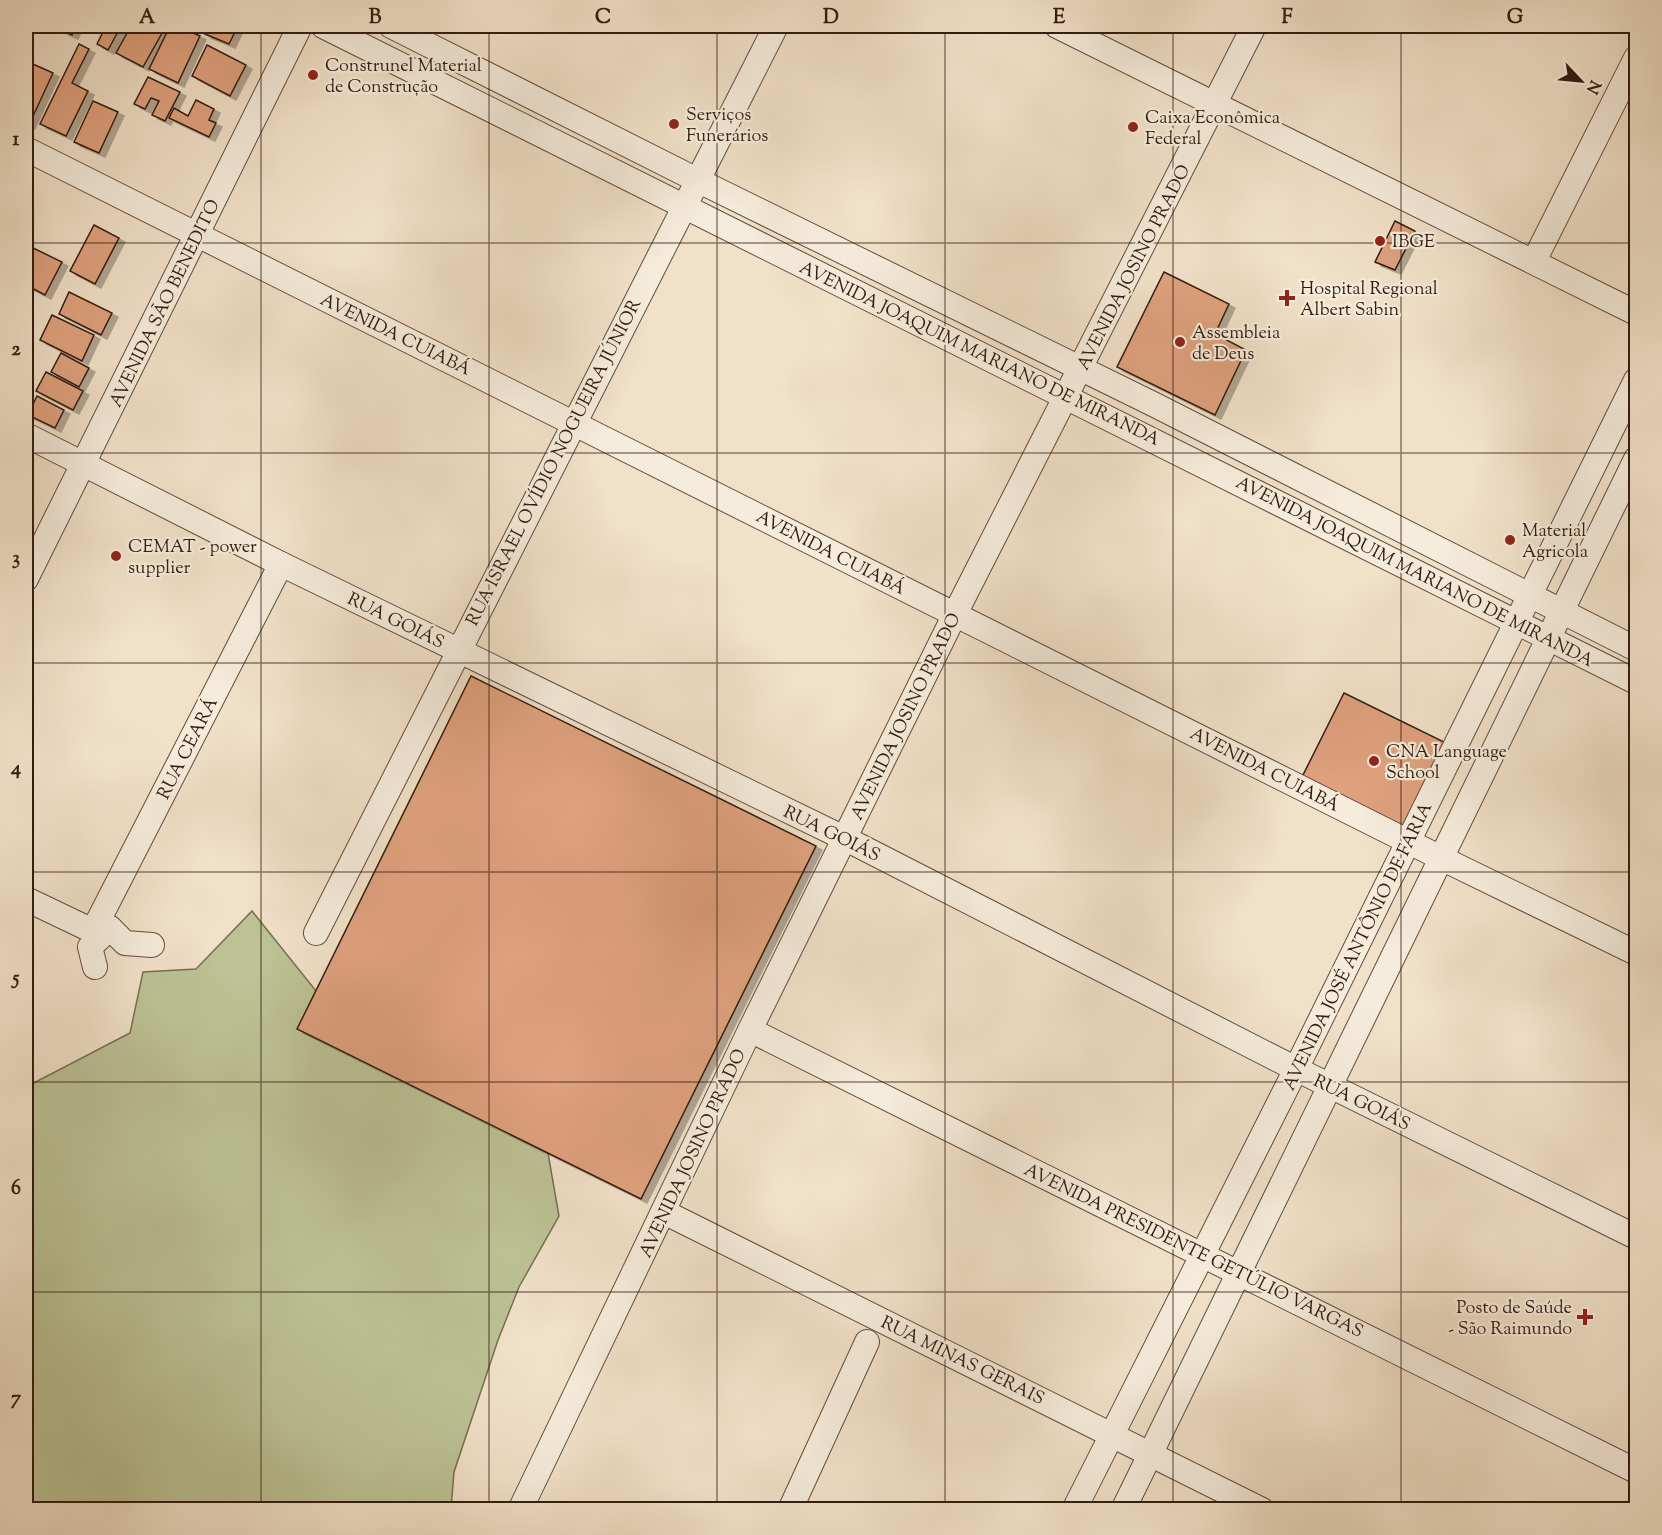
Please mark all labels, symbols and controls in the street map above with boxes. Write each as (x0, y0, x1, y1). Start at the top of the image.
text: A (139, 4, 156, 33)
text: B (369, 4, 382, 33)
text: C (595, 4, 611, 33)
text: D (823, 4, 839, 33)
text: E (1053, 4, 1066, 33)
text: F (1281, 4, 1293, 33)
text: G (1507, 4, 1524, 33)
north arrow (1551, 51, 1611, 111)
place label: Construnel Material de Construção (325, 54, 482, 101)
marker: Construnel Material de Construção (306, 68, 320, 82)
text: N (1579, 76, 1605, 97)
place label: Serviços Funerários (686, 103, 768, 150)
place label: Caixa Econômica Federal (1145, 106, 1280, 153)
marker: Serviços Funerários (667, 117, 681, 131)
marker: Caixa Econômica Federal (1126, 120, 1140, 134)
text: 1 (13, 126, 20, 155)
street label: AVENIDA JOSINO PRADO (1072, 161, 1198, 375)
street label: AVENIDA SÃO BENEDITO (104, 196, 228, 412)
place label: IBGE (1392, 230, 1435, 256)
marker: IBGE (1373, 234, 1387, 248)
street label: AVENIDA JOAQUIM MARIANO DE MIRANDA (794, 256, 1164, 454)
place label: Hospital Regional Albert Sabin (1300, 277, 1438, 324)
street label: AVENIDA CUIABÁ (315, 288, 475, 384)
marker: Hospital Regional Albert Sabin (1278, 289, 1296, 307)
street label: RUA ISRAEL OVÍDIO NOGUEIRA JÚNIOR (460, 294, 649, 631)
place label: Assembleia de Deus (1192, 321, 1280, 368)
marker: Assembleia de Deus (1173, 335, 1187, 349)
text: 2 (11, 336, 21, 365)
street label: AVENIDA JOAQUIM MARIANO DE MIRANDA (1231, 471, 1598, 675)
street label: AVENIDA CUIABÁ (751, 505, 910, 603)
place label: Material Agricola (1522, 519, 1588, 566)
marker: Material Agricola (1503, 533, 1517, 547)
place label: CEMAT - power supplier (128, 535, 257, 582)
text: 3 (12, 545, 20, 574)
marker: CEMAT - power supplier (109, 549, 123, 563)
street label: RUA GOIÁS (342, 587, 448, 656)
street label: AVENIDA JOSINO PRADO (845, 609, 968, 825)
street label: RUA CEARÁ (152, 693, 226, 804)
street label: AVENIDA CUIABÁ (1185, 722, 1344, 820)
place label: CNA Language School (1386, 740, 1507, 787)
marker: CNA Language School (1367, 754, 1381, 768)
text: 4 (10, 755, 21, 784)
street label: AVENIDA JOSÉ ANTÔNIO DE FARIA (1277, 798, 1440, 1095)
street label: RUA GOIÁS (778, 800, 884, 869)
text: 5 (11, 965, 20, 994)
street label: AVENIDA JOSINO PRADO (634, 1045, 754, 1262)
street label: RUA GOIÁS (1308, 1069, 1414, 1138)
street label: AVENIDA PRESIDENTE GETÚLIO VARGAS (1019, 1157, 1368, 1346)
text: 6 (11, 1175, 21, 1204)
place label: Posto de Saúde - São Raimundo (1448, 1296, 1572, 1343)
marker: Posto de Saúde - São Raimundo (1576, 1308, 1594, 1326)
street label: RUA MINAS GERAIS (876, 1311, 1048, 1413)
text: 7 (11, 1385, 22, 1414)

